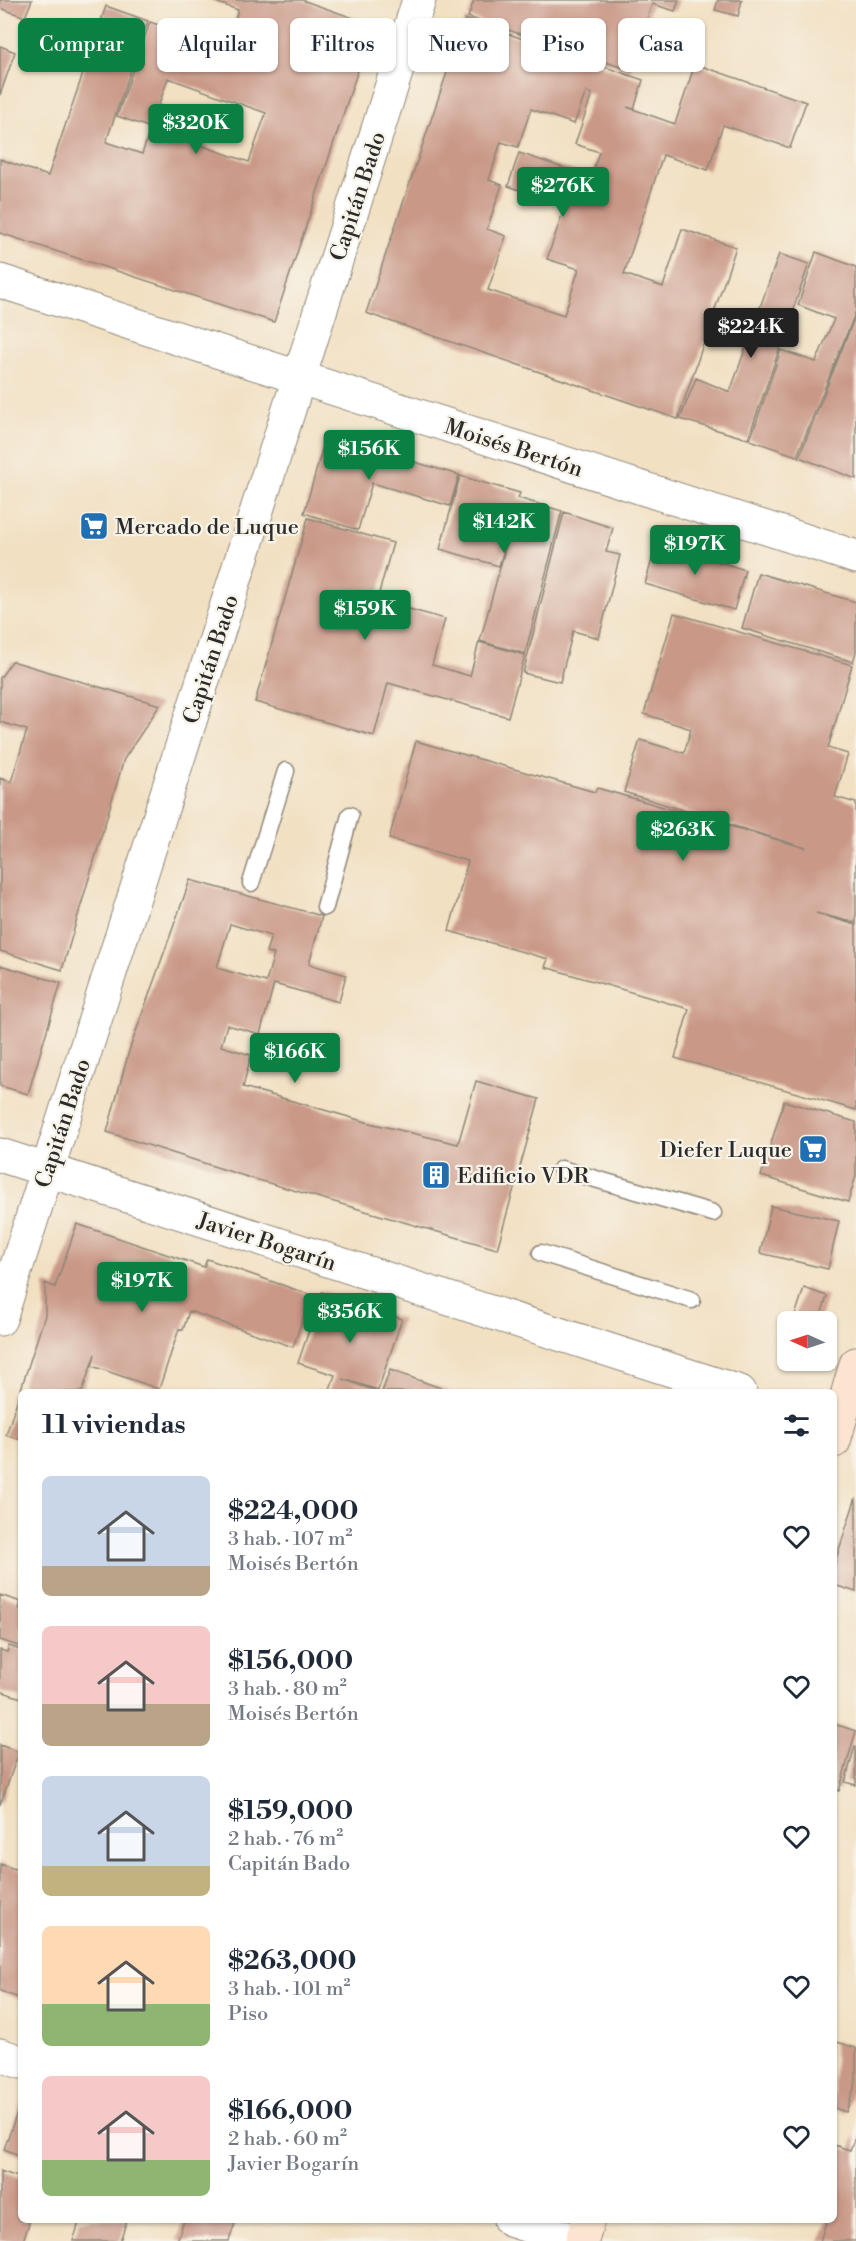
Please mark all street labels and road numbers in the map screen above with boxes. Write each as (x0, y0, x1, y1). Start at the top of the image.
street label: Capitán Bado (325, 128, 392, 265)
street label: Moisés Bertón (441, 413, 586, 483)
street label: Capitán Bado (178, 591, 245, 728)
street label: Capitán Bado (30, 1055, 97, 1192)
street label: Javier Bogarín (193, 1207, 339, 1278)

